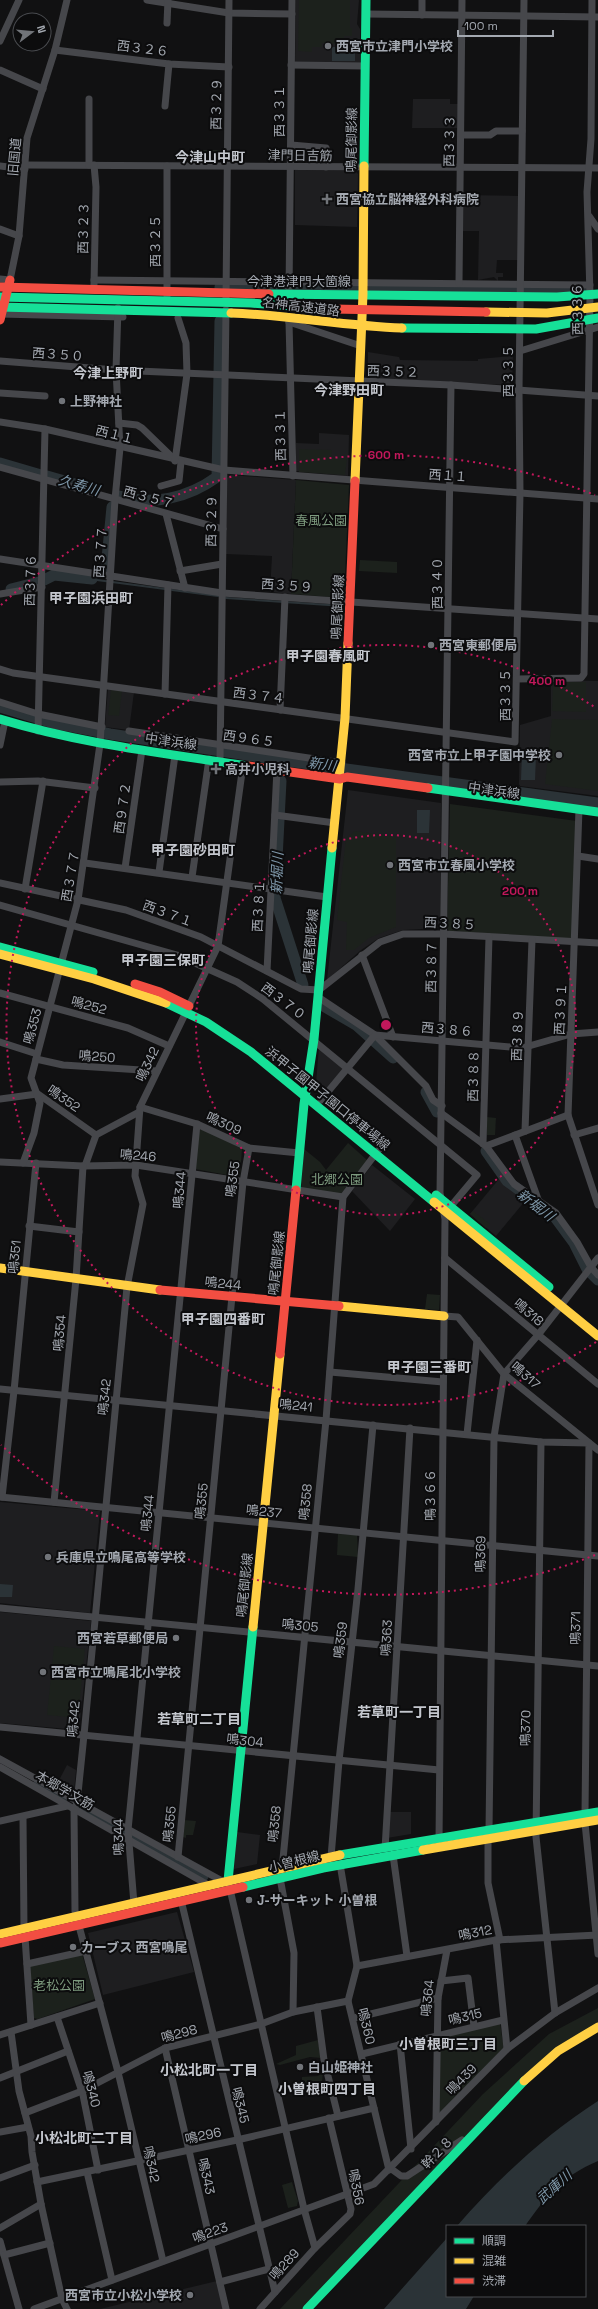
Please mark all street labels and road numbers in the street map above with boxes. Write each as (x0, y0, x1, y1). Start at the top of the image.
street label: 西３２６ (116, 37, 170, 60)
street label: 西３２９ (208, 78, 225, 130)
street label: 西３３１ (271, 85, 288, 137)
street label: 鳴尾御影線 (342, 107, 361, 173)
street label: 西３３３ (441, 115, 458, 167)
street label: 旧国道 (4, 137, 25, 177)
street label: 津門日吉筋 (267, 146, 333, 165)
street label: 西３２３ (75, 202, 92, 254)
street label: 西３２５ (147, 215, 164, 267)
street label: 今津港津門大箇線 (247, 273, 351, 290)
street label: 西３３６ (569, 283, 586, 335)
street label: 名神高速道路 (261, 293, 341, 320)
street label: 西３５０ (31, 344, 85, 365)
street label: 西３３５ (500, 345, 517, 397)
street label: 西３５２ (367, 362, 419, 381)
street label: 西３３１ (272, 409, 289, 461)
street label: 西１１ (94, 422, 136, 447)
street label: 西１１ (428, 466, 468, 485)
street label: 西３５７ (122, 483, 176, 512)
street label: 西３２９ (203, 495, 220, 547)
street label: 西３７７ (90, 525, 111, 579)
street label: 西３７６ (21, 554, 40, 606)
street label: 西３４０ (429, 557, 446, 609)
street label: 鳴尾御影線 (327, 574, 348, 640)
street label: 西３５９ (260, 575, 314, 596)
street label: 西３３５ (497, 669, 514, 721)
street label: 西３７４ (232, 684, 286, 707)
street label: 西９６５ (222, 726, 276, 751)
street label: 中津浜線 (144, 729, 198, 754)
street label: 中津浜線 (467, 778, 521, 803)
street label: 西９７２ (110, 781, 135, 835)
street label: 西３７７ (58, 849, 83, 903)
street label: 西３８１ (249, 880, 268, 932)
street label: 西３７１ (140, 897, 195, 930)
street label: 鳴尾御影線 (299, 908, 322, 974)
street label: 西３８５ (424, 914, 476, 933)
street label: 西３８７ (423, 941, 440, 993)
street label: 西３７０ (258, 979, 310, 1024)
street label: 西３９１ (551, 983, 570, 1035)
street label: 鳴252 (69, 993, 109, 1018)
street label: 鳴353 (20, 1006, 45, 1046)
street label: 西３８９ (508, 1009, 527, 1061)
street label: 西３８６ (420, 1019, 474, 1040)
street label: 浜甲子園甲子園口停車場線 (262, 1043, 394, 1154)
street label: 鳴342 (132, 1044, 163, 1084)
street label: 鳴250 (78, 1047, 116, 1066)
street label: 西３８８ (465, 1050, 482, 1102)
street label: 鳴352 (44, 1081, 84, 1116)
street label: 鳴309 (203, 1108, 244, 1139)
street label: 鳴246 (119, 1146, 157, 1165)
street label: 鳴355 (222, 1160, 243, 1198)
street label: 鳴344 (169, 1171, 190, 1209)
street label: 鳴尾御影線 (265, 1230, 288, 1296)
street label: 鳴351 (4, 1239, 25, 1275)
street label: 鳴244 (204, 1273, 242, 1294)
street label: 鳴318 (510, 1295, 547, 1330)
street label: 鳴354 (49, 1314, 70, 1352)
street label: 鳴317 (507, 1358, 544, 1393)
street label: 鳴342 (94, 1378, 115, 1416)
street label: 鳴241 (278, 1395, 314, 1416)
street label: 鳴３６６ (422, 1469, 439, 1521)
street label: 鳴355 (191, 1482, 212, 1520)
street label: 鳴358 (295, 1483, 316, 1521)
street label: 鳴344 (137, 1494, 158, 1532)
street label: 鳴237 (245, 1501, 283, 1522)
street label: 鳴369 (472, 1535, 489, 1573)
street label: 鳴尾御影線 (233, 1552, 256, 1618)
street label: 鳴371 (567, 1611, 584, 1645)
street label: 鳴305 (281, 1615, 319, 1636)
street label: 鳴363 (377, 1619, 396, 1657)
street label: 鳴359 (330, 1621, 351, 1659)
street label: 鳴342 (63, 1700, 84, 1738)
street label: 鳴370 (517, 1710, 534, 1746)
street label: 鳴304 (226, 1730, 264, 1751)
street label: 本郷学文筋 (32, 1767, 97, 1814)
street label: 鳴355 (159, 1805, 180, 1843)
street label: 鳴358 (264, 1805, 285, 1843)
street label: 鳴344 (110, 1818, 127, 1856)
street label: 小曽根線 (267, 1847, 321, 1876)
street label: 鳴312 (457, 1921, 494, 1944)
street label: 鳴364 (417, 1979, 438, 2017)
street label: 鳴315 (447, 2004, 484, 2029)
street label: 鳴360 (354, 2006, 379, 2046)
street label: 鳴298 (159, 2021, 199, 2046)
street label: 鳴439 (442, 2060, 480, 2099)
street label: 鳴340 (78, 2069, 105, 2109)
street label: 鳴345 (228, 2085, 253, 2125)
street label: 鳴296 (183, 2123, 223, 2148)
street label: 幹２８ (418, 2132, 457, 2172)
street label: 鳴342 (139, 2144, 164, 2184)
street label: 鳴343 (194, 2156, 219, 2196)
street label: 鳴356 (345, 2168, 368, 2207)
street label: 鳴223 (190, 2218, 230, 2247)
street label: 鳴289 (266, 2245, 303, 2284)

